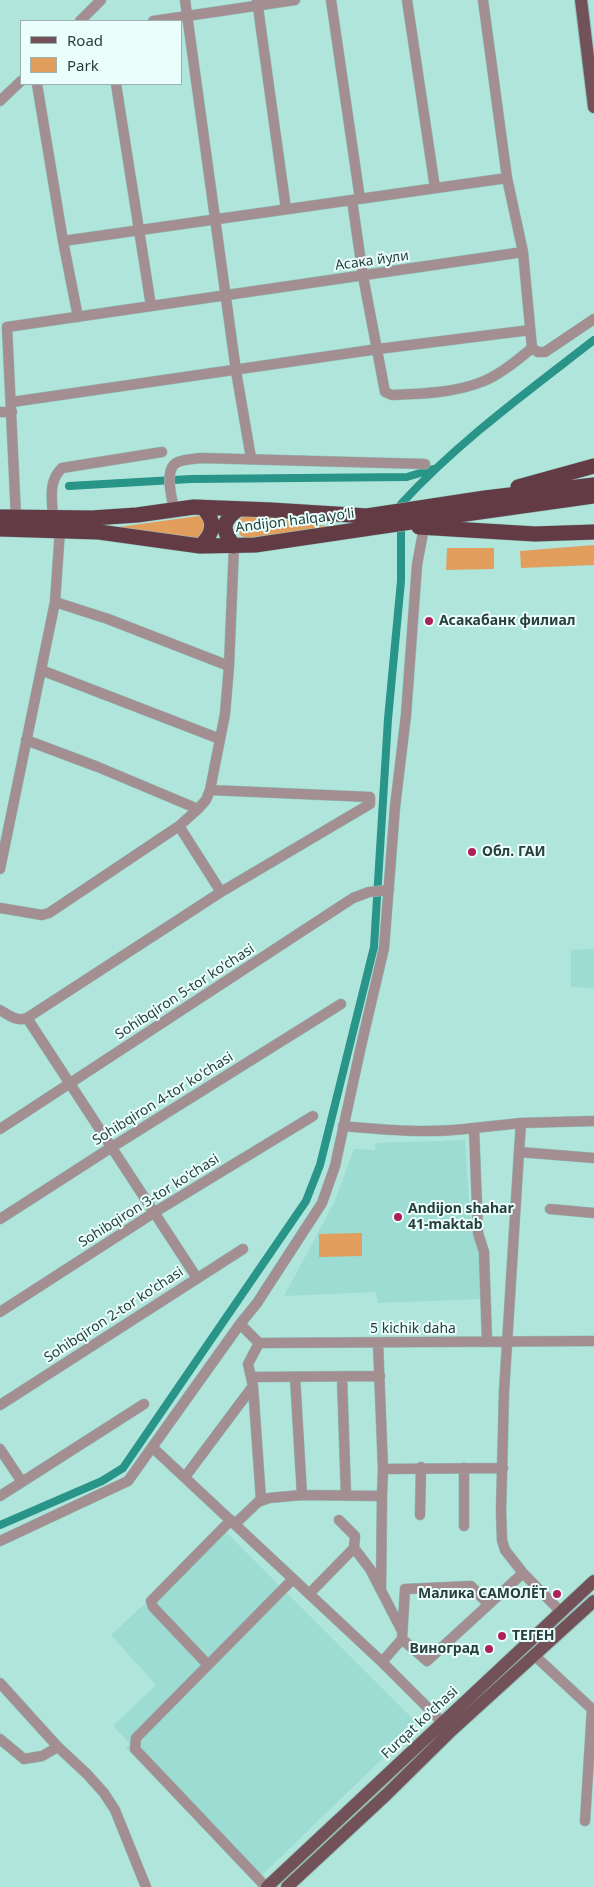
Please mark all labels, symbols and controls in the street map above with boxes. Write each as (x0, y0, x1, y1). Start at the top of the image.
legend (20, 20, 182, 85)
text: Road (67, 30, 103, 50)
text: Park (67, 55, 99, 75)
street label: Асака йули (334, 248, 410, 274)
street label: Andijon halqa yo‘li (235, 505, 355, 537)
place label: Асакабанк филиал (439, 613, 575, 629)
marker: Асакабанк филиал (423, 615, 435, 627)
place label: Обл. ГАИ (482, 844, 546, 860)
marker: Обл. ГАИ (466, 846, 478, 858)
street label: Sohibqiron 5-tor ko'chasi (112, 941, 258, 1043)
street label: Sohibqiron 4-tor ko'chasi (90, 1049, 236, 1149)
street label: Sohibqiron 3-tor ko'chasi (76, 1151, 222, 1251)
place label: Andijon shahar 41-maktab (408, 1201, 514, 1234)
marker: Andijon shahar 41-maktab (392, 1211, 404, 1223)
street label: Sohibqiron 2-tor ko'chasi (41, 1264, 187, 1366)
street label: 5 kichik daha (370, 1321, 456, 1337)
place label: Малика САМОЛЁТ (418, 1586, 547, 1602)
marker: Малика САМОЛЁТ (551, 1588, 563, 1600)
place label: ТЕГЕН (512, 1628, 554, 1644)
marker: ТЕГЕН (496, 1630, 508, 1642)
place label: Виноград (410, 1641, 479, 1657)
marker: Виноград (483, 1643, 495, 1655)
street label: Furqat ko'chasi (378, 1683, 462, 1763)

